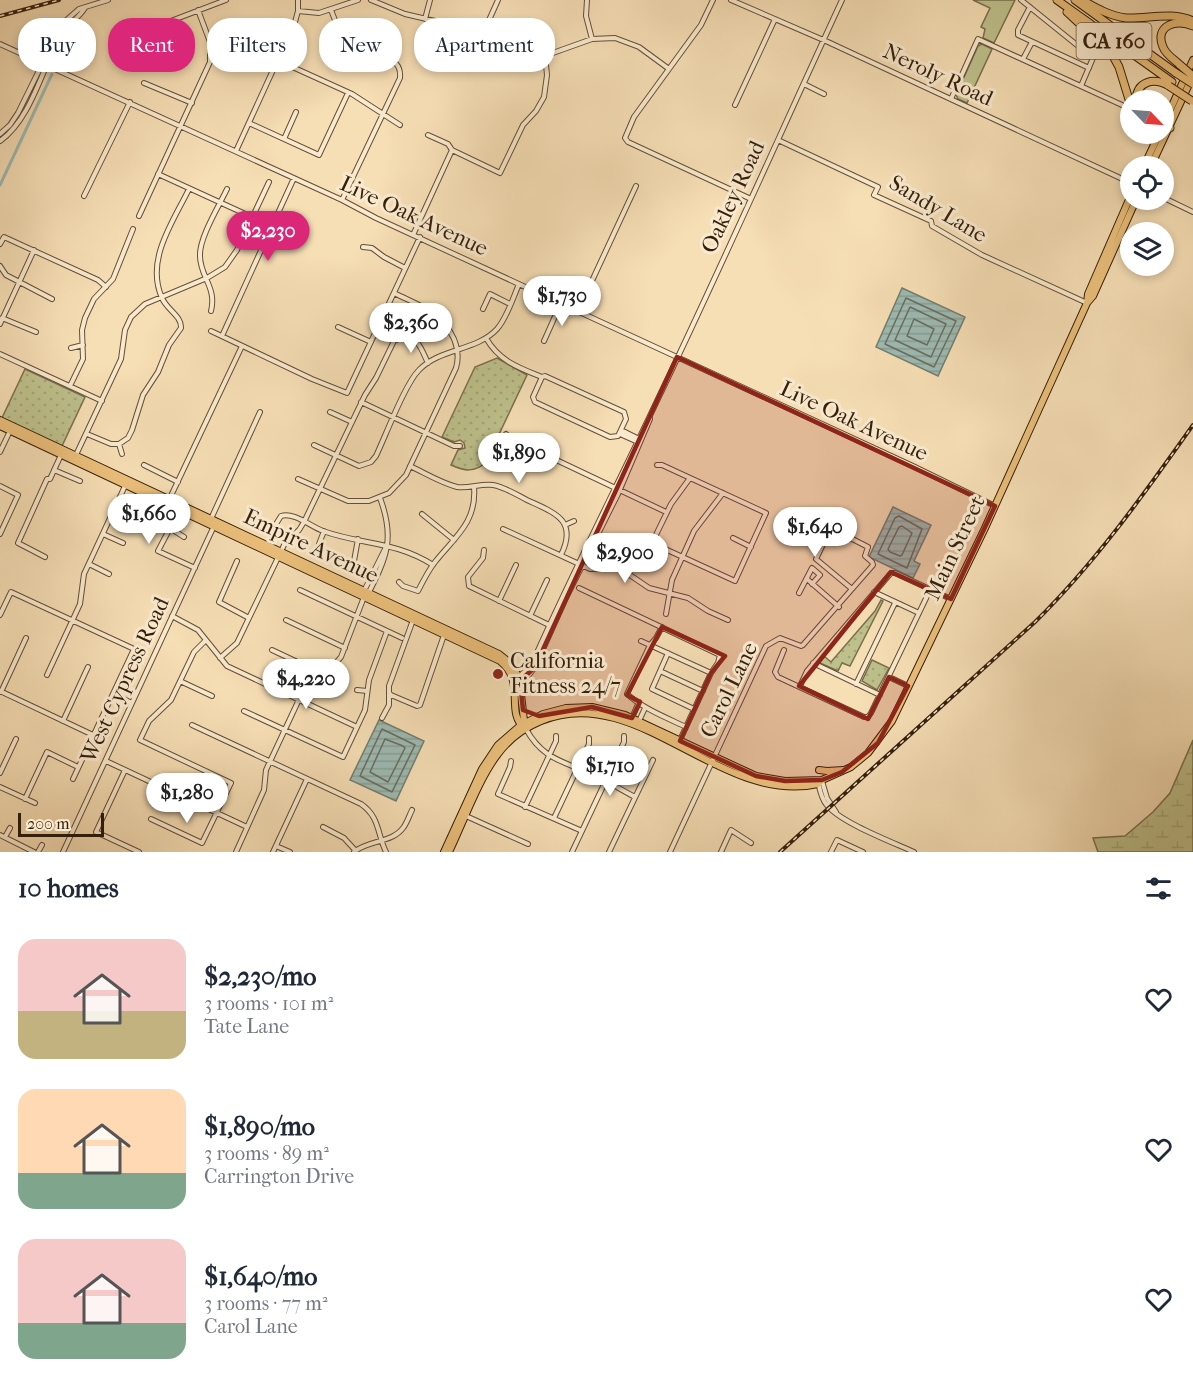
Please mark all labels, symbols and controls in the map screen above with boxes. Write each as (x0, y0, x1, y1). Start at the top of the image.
chip: Buy (18, 18, 96, 72)
chip: Rent (108, 18, 195, 72)
chip: Filters (207, 18, 307, 72)
chip: New (319, 18, 402, 72)
chip: Apartment (414, 18, 555, 72)
road number: CA 160 (1076, 23, 1152, 59)
street label: Neroly Road (879, 38, 998, 112)
north arrow (1120, 90, 1174, 144)
map controls (1120, 90, 1174, 276)
street label: Oakley Road (696, 136, 771, 257)
button: locate (1120, 156, 1174, 210)
street label: Live Oak Avenue (336, 170, 492, 262)
street label: Sandy Lane (884, 170, 992, 248)
pin: $2,230 (219, 211, 317, 262)
text: $2,230 (241, 219, 295, 242)
button: layers (1120, 222, 1174, 276)
pin: $1,730 (513, 276, 611, 327)
text: $1,730 (537, 284, 587, 307)
pin: $2,360 (362, 303, 460, 354)
text: $2,360 (383, 311, 439, 334)
street label: Live Oak Avenue (776, 375, 932, 467)
pin: $1,890 (470, 433, 568, 484)
text: $1,890 (492, 441, 546, 464)
street label: Main Street (919, 491, 991, 604)
pin: $1,660 (100, 494, 198, 545)
text: $1,660 (122, 502, 176, 525)
street label: Empire Avenue (239, 503, 383, 589)
pin: $1,640 (766, 507, 864, 558)
text: $1,640 (787, 515, 843, 538)
pin: $2,900 (576, 533, 674, 584)
text: $2,900 (596, 541, 654, 564)
street label: West Cypress Road (75, 592, 175, 768)
street label: Carol Lane (695, 638, 763, 742)
place label: California Fitness 24/7 (510, 648, 621, 699)
pin: $4,220 (257, 659, 355, 710)
text: $4,220 (276, 667, 336, 690)
marker: California Fitness 24/7 (491, 667, 505, 681)
pin: $1,710 (561, 746, 659, 797)
text: $1,710 (586, 754, 634, 777)
pin: $1,280 (138, 773, 236, 824)
text: $1,280 (160, 781, 214, 804)
scale bar (18, 810, 104, 838)
text: 200 m (27, 814, 70, 833)
icon: filters (1142, 872, 1175, 905)
text: 10 homes (18, 873, 119, 904)
text: $2,230/mo (204, 961, 316, 992)
icon: home (66, 963, 138, 1035)
icon: heart (1142, 983, 1175, 1016)
text: 3 rooms · 101 m² (204, 992, 333, 1015)
text: Tate Lane (204, 1015, 289, 1038)
text: $1,890/mo (204, 1111, 315, 1142)
icon: home (66, 1113, 138, 1185)
icon: heart (1142, 1133, 1175, 1166)
text: 3 rooms · 89 m² (204, 1142, 329, 1165)
text: Carrington Drive (204, 1165, 354, 1188)
text: $1,640/mo (204, 1261, 318, 1292)
icon: home (66, 1263, 138, 1335)
icon: heart (1142, 1283, 1175, 1316)
text: 3 rooms · 77 m² (204, 1292, 328, 1315)
text: Carol Lane (204, 1315, 298, 1338)

